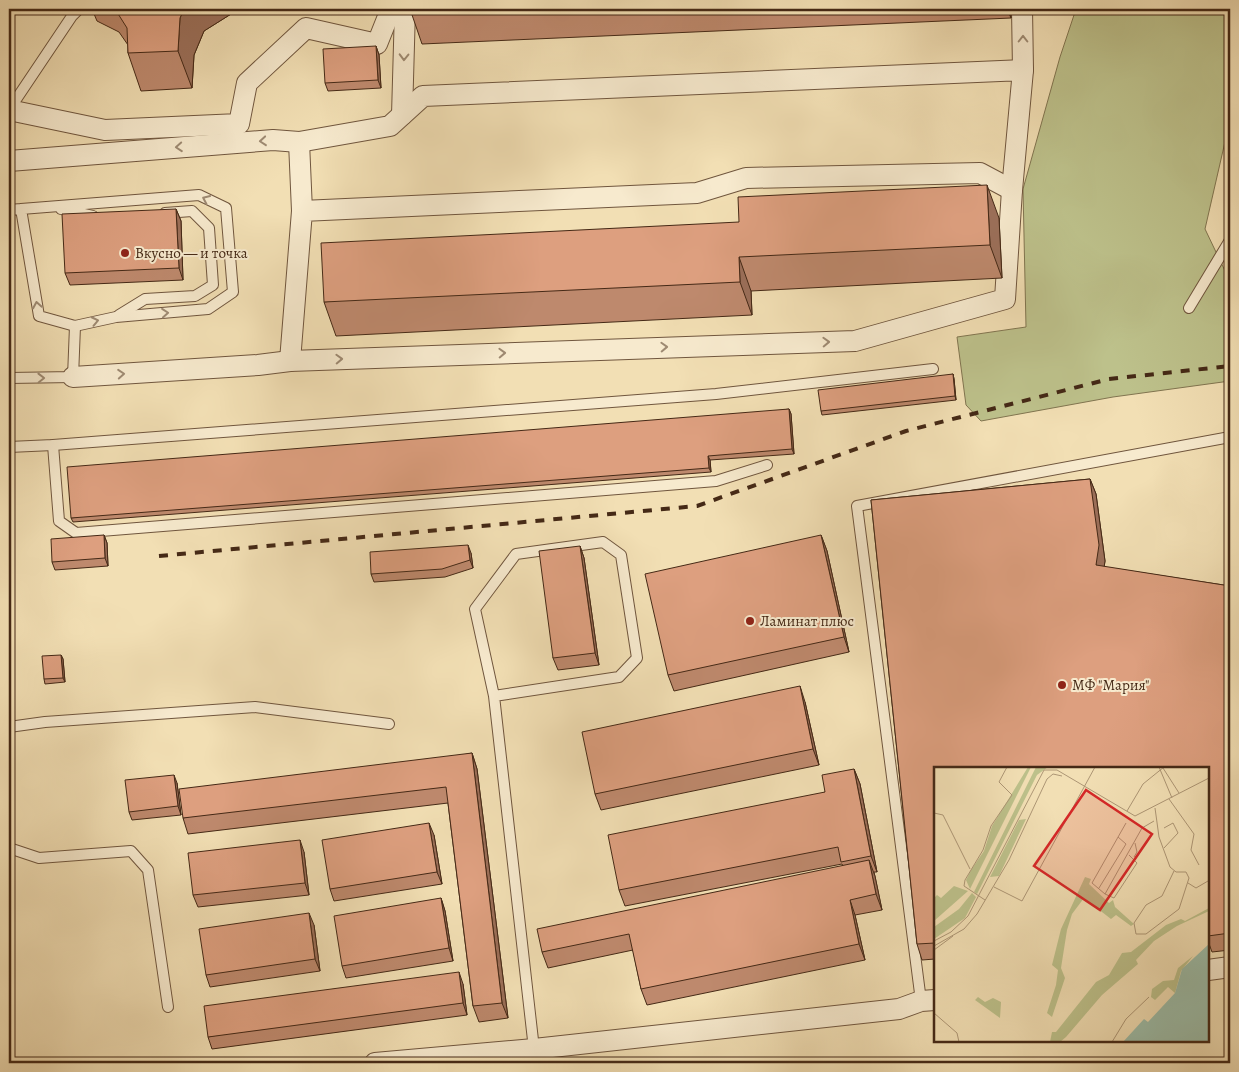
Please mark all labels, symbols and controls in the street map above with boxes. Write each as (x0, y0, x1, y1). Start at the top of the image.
one-way arrow (1018, 35, 1028, 42)
one-way arrow (398, 54, 409, 62)
one-way arrow (259, 135, 267, 146)
one-way arrow (175, 142, 183, 153)
one-way arrow (202, 194, 211, 205)
place label: Вкусно — и точка (135, 243, 248, 263)
marker: Вкусно — и точка (119, 247, 131, 259)
one-way arrow (33, 300, 43, 309)
one-way arrow (161, 308, 169, 319)
one-way arrow (91, 317, 100, 327)
one-way arrow (823, 336, 831, 347)
one-way arrow (660, 342, 668, 353)
one-way arrow (498, 348, 506, 358)
one-way arrow (336, 354, 343, 364)
one-way arrow (118, 369, 126, 380)
one-way arrow (37, 373, 45, 383)
place label: Ламинат плюс (760, 611, 854, 631)
marker: Ламинат плюс (744, 615, 756, 627)
place label: МФ "Мария" (1072, 675, 1150, 695)
marker: МФ "Мария" (1056, 679, 1068, 691)
inset map (934, 767, 1209, 1042)

